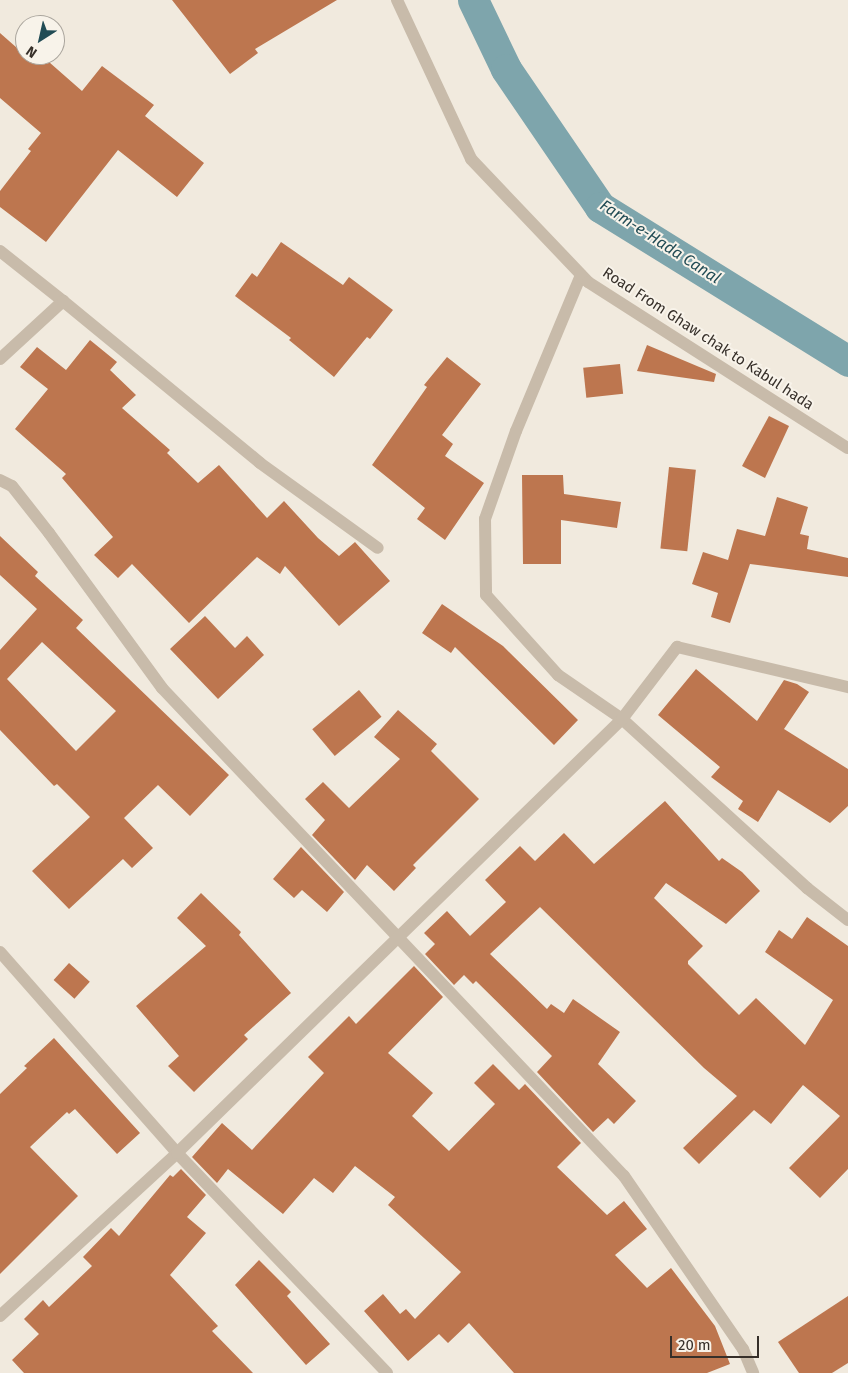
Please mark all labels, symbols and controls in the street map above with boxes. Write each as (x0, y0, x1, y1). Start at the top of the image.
north arrow (15, 15, 65, 65)
text: N (23, 42, 40, 62)
water label: Farm-e-Hada Canal (596, 196, 724, 288)
street label: Road From Ghaw chak to Kabul hada (599, 264, 817, 414)
scale bar (673, 1326, 762, 1358)
text: 20 m (678, 1336, 711, 1354)

